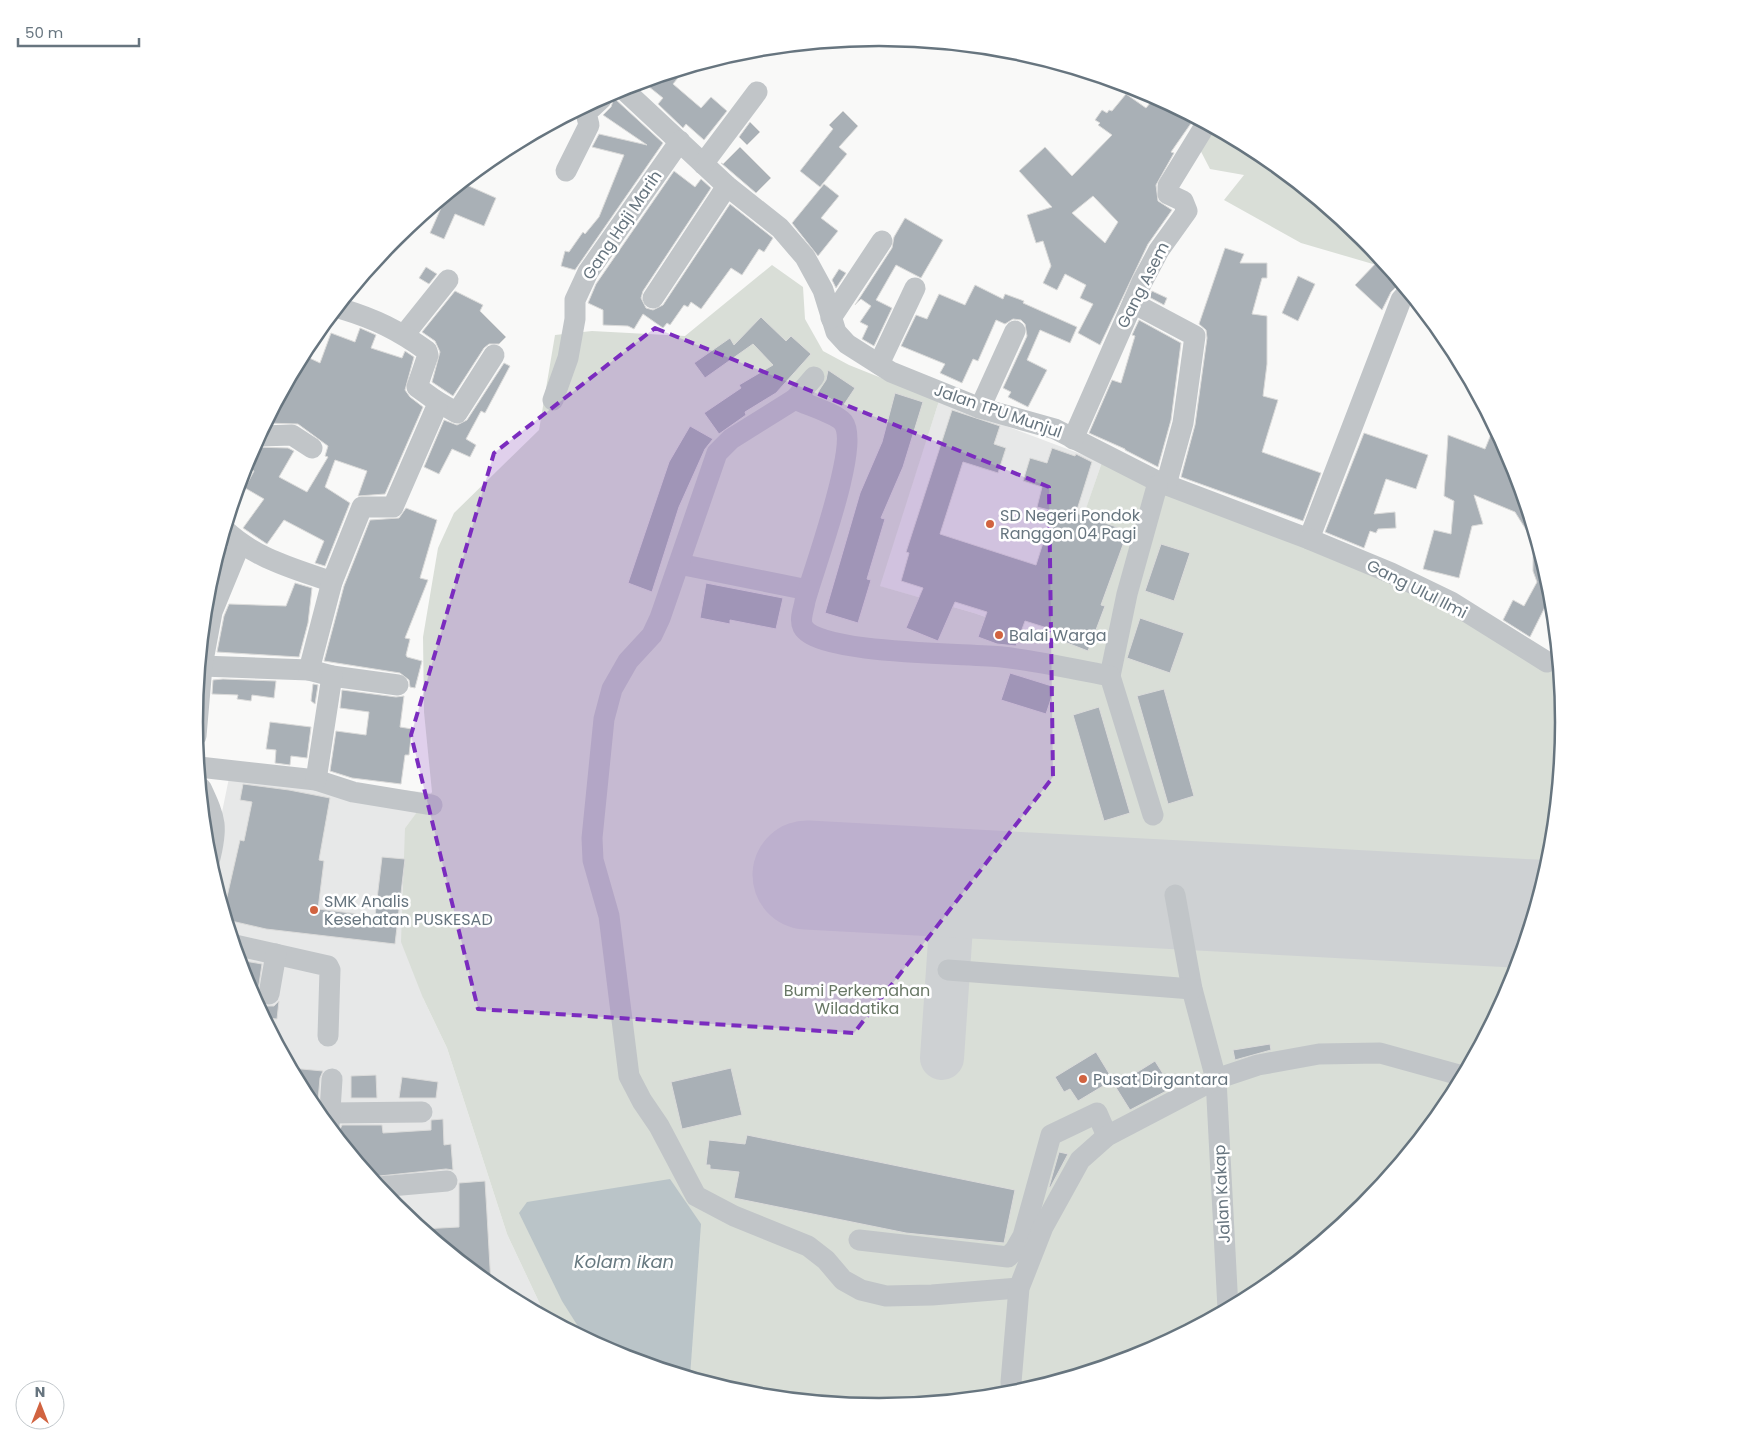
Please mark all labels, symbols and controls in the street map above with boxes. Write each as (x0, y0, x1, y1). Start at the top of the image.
scale bar (18, 15, 139, 47)
text: 50 m (25, 22, 63, 43)
street label: Gang Haji Marih (577, 166, 667, 284)
street label: Gang Asem (1111, 238, 1175, 332)
street label: Jalan TPU Munjul (931, 378, 1065, 444)
place label: SD Negeri Pondok Ranggon 04 Pagi (1000, 504, 1141, 545)
marker: SD Negeri Pondok Ranggon 04 Pagi (984, 518, 996, 530)
street label: Gang Ulul Ilmi (1363, 554, 1471, 624)
place label: Balai Warga (1009, 624, 1107, 647)
marker: Balai Warga (993, 629, 1005, 641)
place label: SMK Analis Kesehatan PUSKESAD (324, 890, 493, 931)
marker: SMK Analis Kesehatan PUSKESAD (308, 904, 320, 916)
park label: Bumi Perkemahan Wiladatika (784, 979, 930, 1020)
place label: Pusat Dirgantara (1093, 1068, 1228, 1091)
marker: Pusat Dirgantara (1077, 1073, 1089, 1085)
street label: Jalan Kakap (1208, 1144, 1236, 1244)
water label: Kolam ikan (574, 1249, 674, 1274)
north arrow (15, 1380, 65, 1430)
text: N (35, 1382, 45, 1402)

